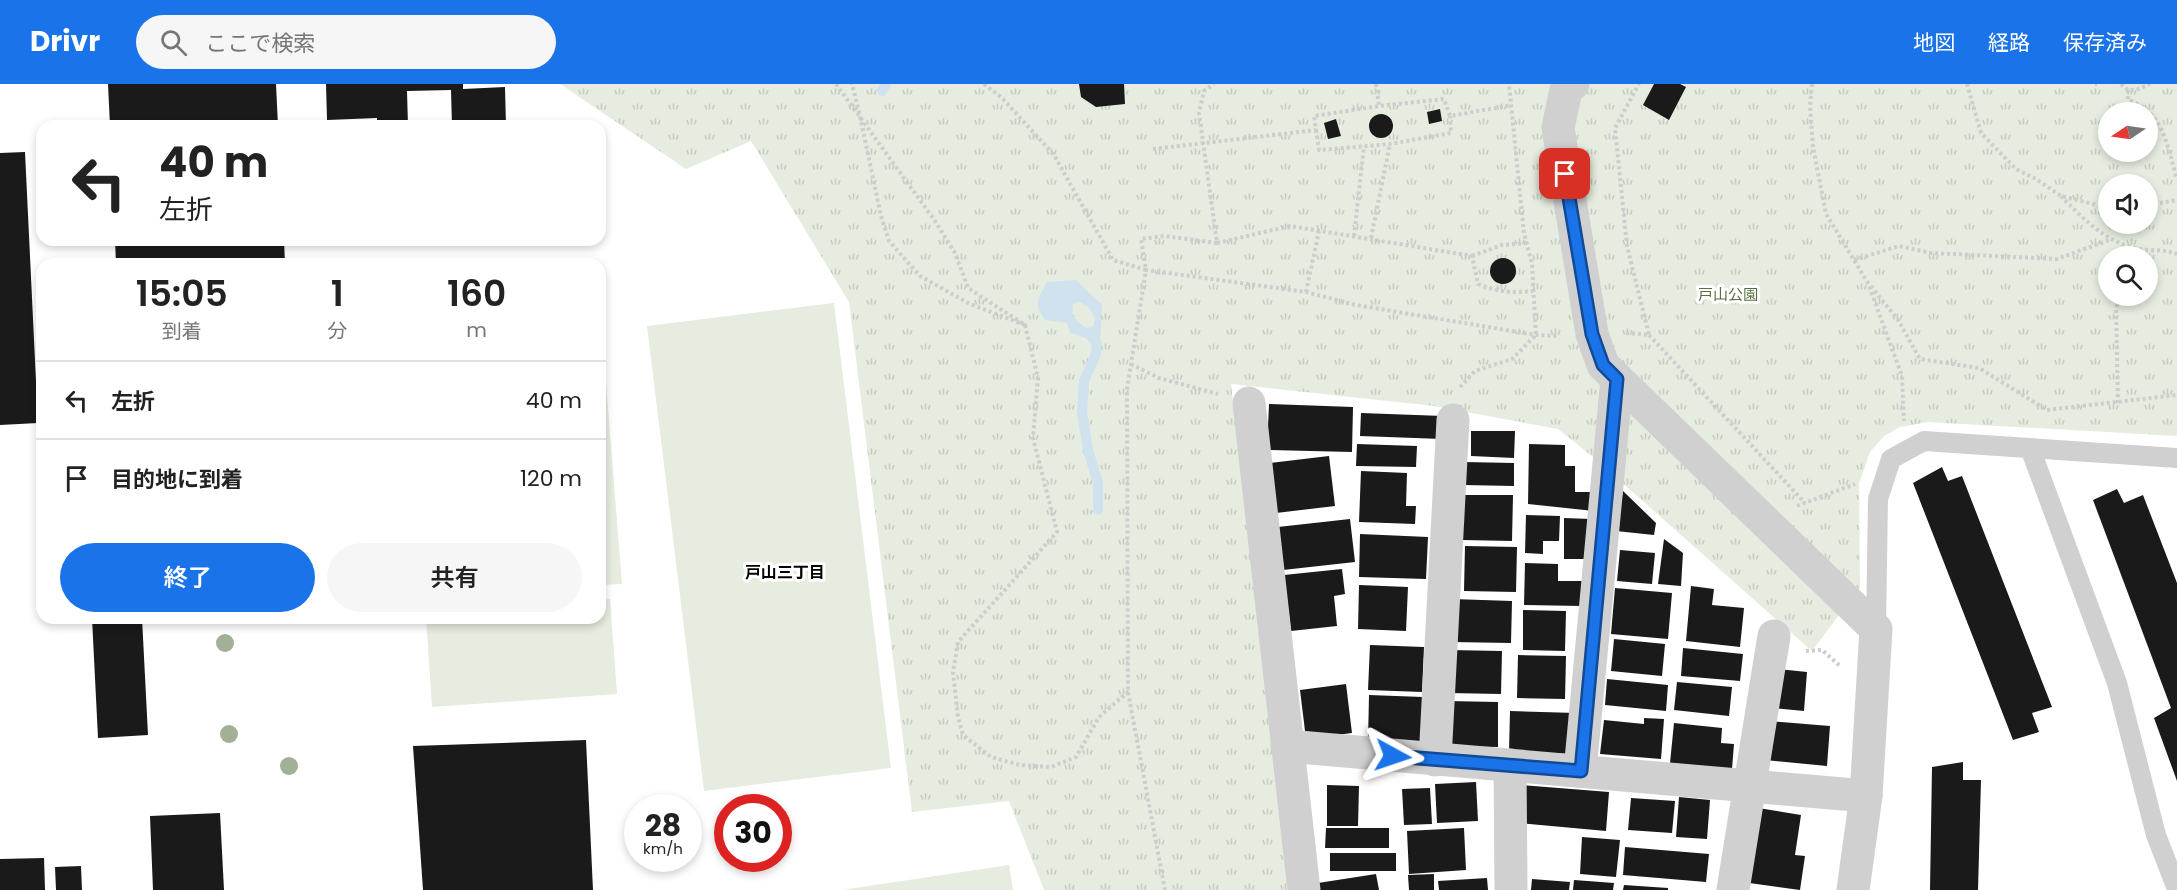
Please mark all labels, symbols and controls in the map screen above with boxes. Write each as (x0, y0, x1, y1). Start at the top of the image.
search box (136, 15, 556, 69)
text: Drivr (30, 22, 100, 61)
icon: search (157, 26, 190, 59)
text: ここで検索 (205, 28, 315, 59)
text: 地図 (1913, 28, 1955, 57)
text: 経路 (1988, 28, 2030, 57)
text: 保存済み (2063, 28, 2147, 57)
north arrow (2098, 102, 2158, 162)
map controls (2098, 102, 2158, 306)
text: 40 m (159, 133, 268, 192)
icon: left (60, 144, 138, 222)
pin (1539, 148, 1590, 199)
icon: arrive (1548, 157, 1581, 190)
button: sound (2098, 174, 2158, 234)
text: 左折 (159, 191, 213, 228)
button: search (2098, 246, 2158, 306)
text: 15:05 (136, 268, 228, 319)
text: 1 (331, 268, 344, 319)
text: 160 (447, 268, 506, 319)
park label: 戸山公園 (1698, 284, 1758, 305)
text: m (466, 316, 487, 344)
text: 到着 (162, 317, 202, 345)
text: 分 (327, 317, 347, 345)
icon: left (60, 384, 93, 417)
text: 40 m (526, 385, 582, 416)
text: 左折 (111, 386, 155, 417)
icon: arrive (60, 462, 93, 495)
text: 120 m (520, 463, 582, 494)
text: 目的地に到着 (111, 464, 243, 495)
button: 終了 (60, 543, 315, 612)
button: 共有 (327, 543, 582, 612)
district label: 戸山三丁目 (745, 561, 825, 584)
position arrow (1361, 724, 1425, 788)
speed limit sign: 30 (714, 794, 792, 872)
text: 28 (645, 804, 681, 847)
text: km/h (643, 838, 683, 859)

